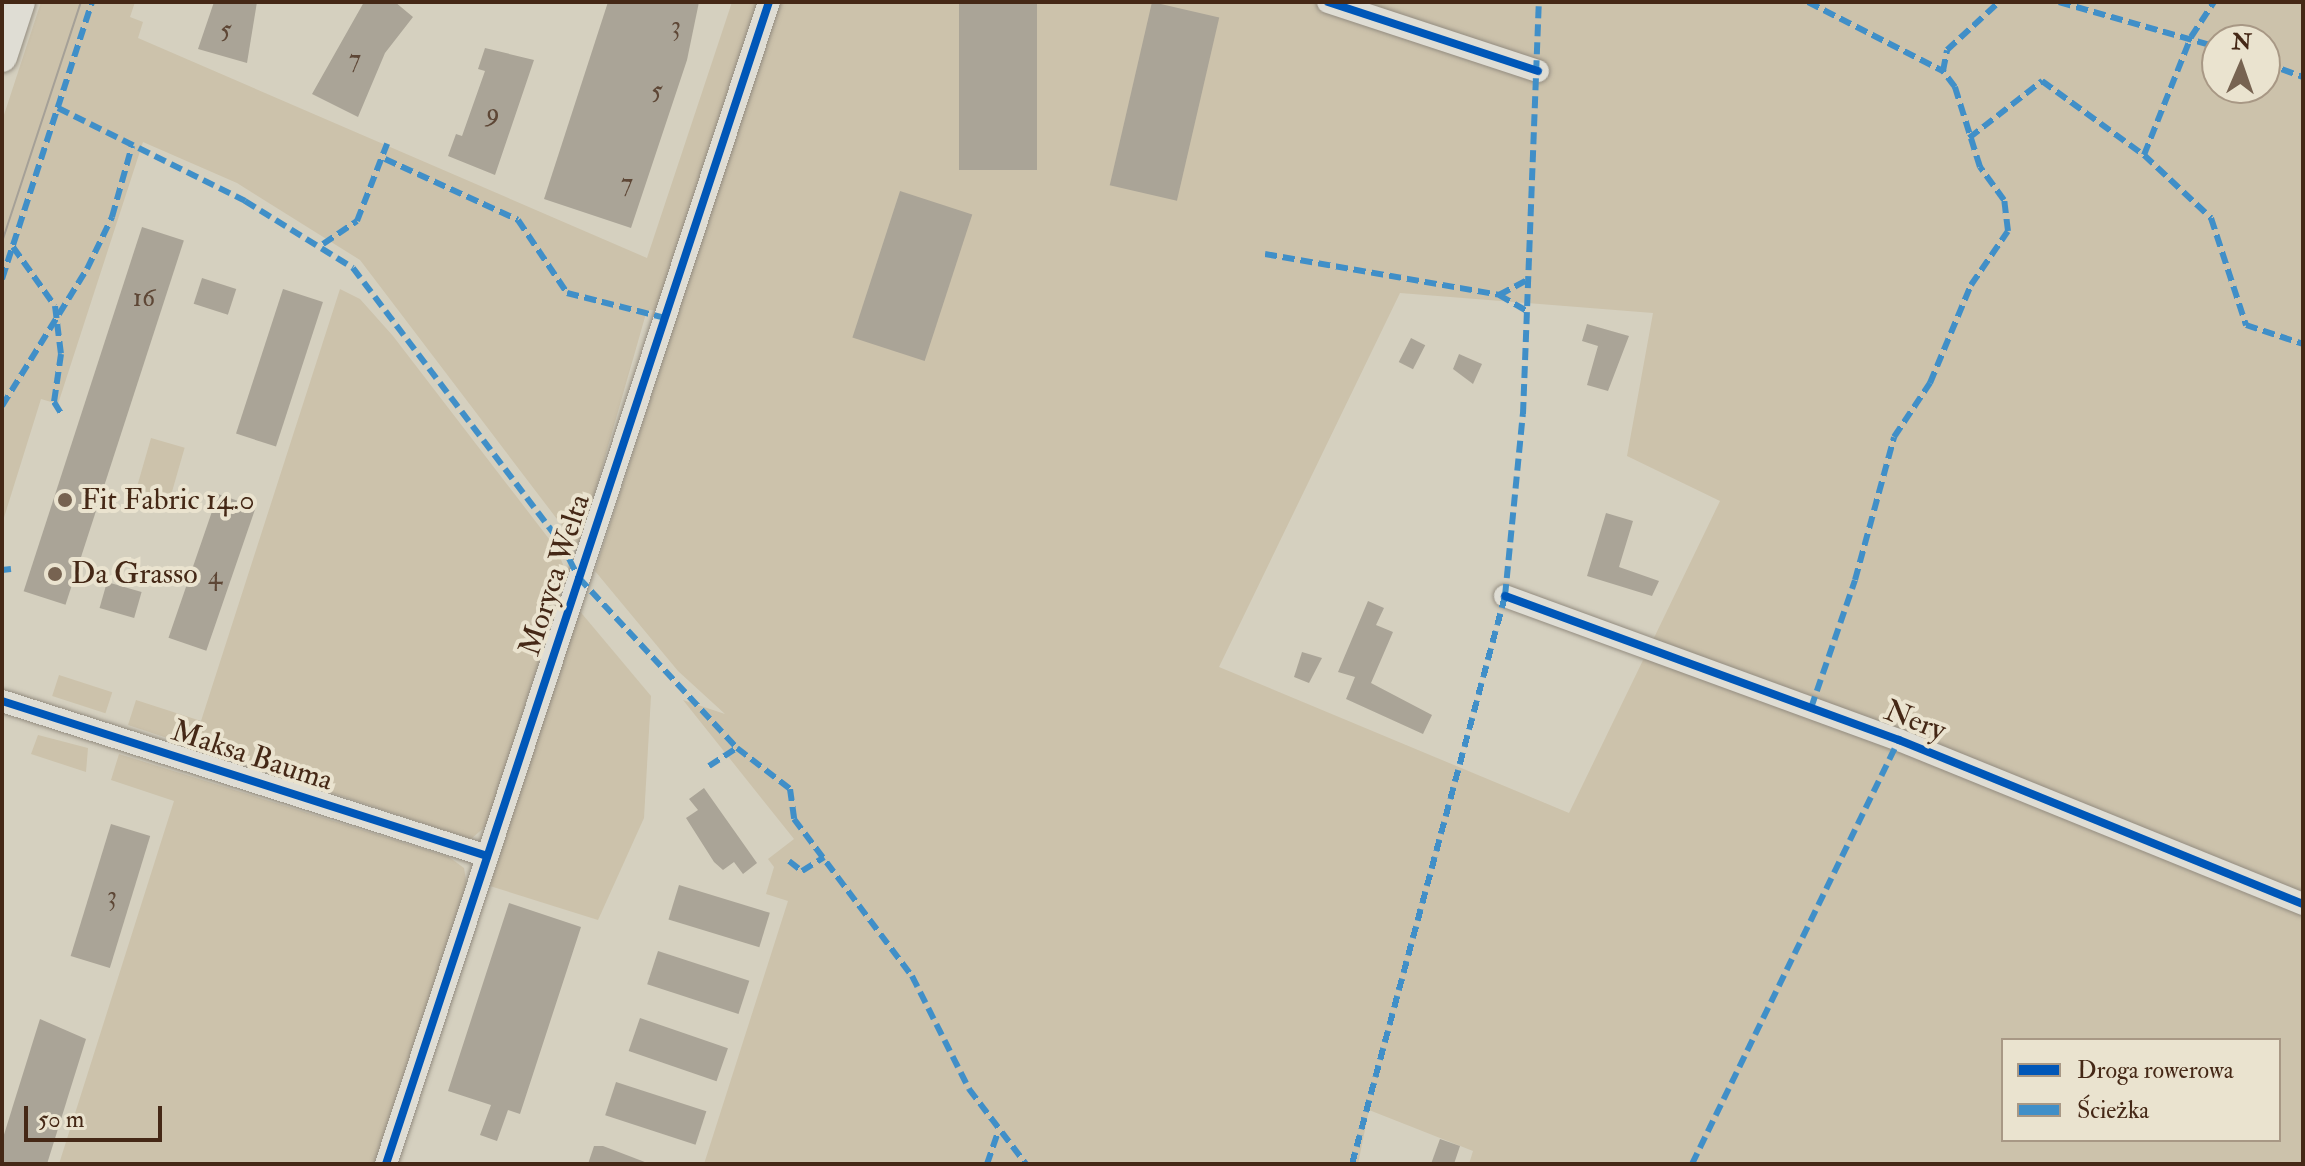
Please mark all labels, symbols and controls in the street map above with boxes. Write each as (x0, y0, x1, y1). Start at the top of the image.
house number: 3 (671, 11, 681, 43)
house number: 5 (220, 15, 232, 47)
north arrow (2201, 24, 2281, 104)
text: N (2231, 28, 2252, 56)
house number: 7 (349, 44, 361, 76)
house number: 5 (651, 76, 663, 108)
house number: 9 (486, 98, 500, 130)
house number: 7 (621, 168, 633, 200)
house number: 16 (133, 283, 155, 315)
place label: Fit Fabric 14.0 (81, 482, 255, 518)
street label: Moryca Welta (512, 490, 598, 660)
marker: Fit Fabric 14.0 (56, 491, 74, 509)
place label: Da Grasso (71, 556, 198, 592)
house number: 4 (208, 561, 222, 593)
marker: Da Grasso (46, 565, 64, 583)
street label: Nery (1879, 693, 1951, 749)
street label: Maksa Bauma (167, 713, 337, 799)
house number: 3 (107, 881, 117, 913)
legend (2001, 1038, 2281, 1142)
text: Droga rowerowa (2077, 1055, 2234, 1086)
scale bar (28, 1090, 166, 1140)
text: Ścieżka (2077, 1095, 2149, 1126)
text: 50 m (38, 1104, 84, 1135)

